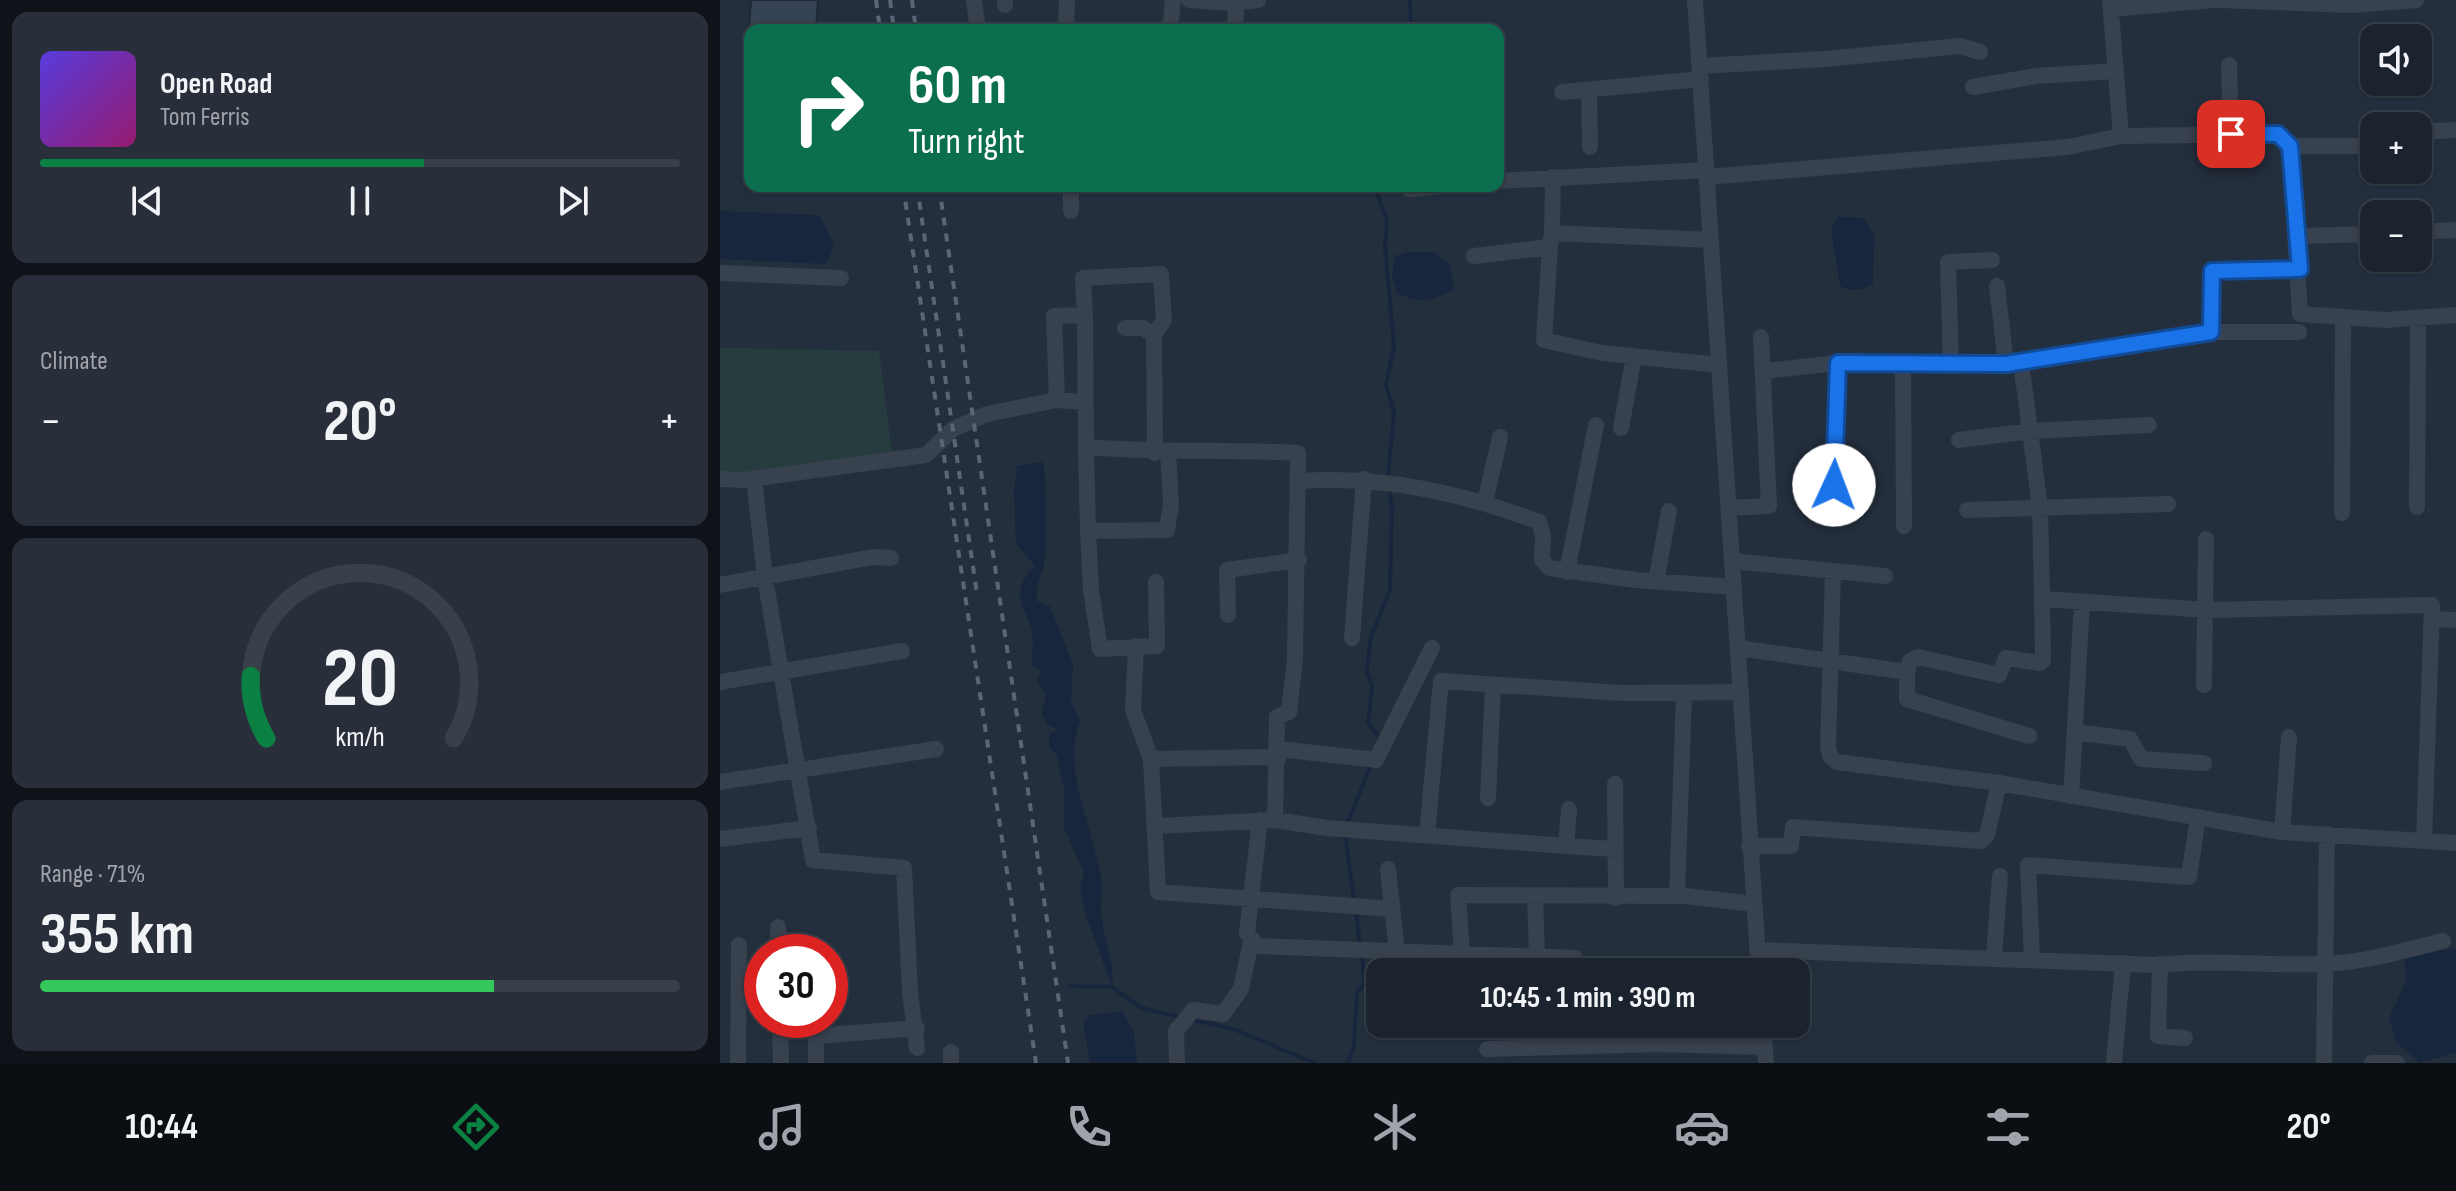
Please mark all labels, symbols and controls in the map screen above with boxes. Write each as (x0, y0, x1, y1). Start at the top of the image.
map controls (2360, 24, 2432, 272)
button: sound (2360, 24, 2432, 96)
text: 60 m (908, 53, 1007, 120)
icon: right (776, 56, 880, 160)
text: Open Road (160, 66, 272, 102)
pin (2197, 100, 2265, 168)
text: Tom Ferris (160, 102, 250, 133)
icon: arrive (2209, 112, 2253, 156)
button: + (2360, 112, 2432, 184)
text: Turn right (908, 121, 1025, 164)
icon: previous (125, 179, 169, 223)
icon: pause (338, 179, 382, 223)
icon: next (551, 179, 595, 223)
button: − (2360, 200, 2432, 272)
text: Climate (40, 346, 108, 377)
text: 20° (323, 386, 397, 458)
text: − (40, 395, 62, 448)
text: + (658, 395, 680, 448)
position arrow (1792, 443, 1876, 527)
text: 20 (322, 629, 398, 729)
text: km/h (335, 720, 385, 755)
text: Range · 71% (40, 859, 145, 890)
text: 355 km (40, 899, 194, 971)
speed limit sign: 30 (744, 934, 848, 1038)
text: 10:45 · 1 min · 390 m (1481, 980, 1695, 1016)
icon: directions (448, 1099, 504, 1155)
icon: music (754, 1099, 810, 1155)
icon: phone (1061, 1099, 1117, 1155)
icon: climate (1367, 1099, 1423, 1155)
icon: car (1674, 1099, 1730, 1155)
icon: filters (1980, 1099, 2036, 1155)
text: 10:44 (125, 1106, 198, 1149)
text: 20° (2287, 1106, 2331, 1149)

